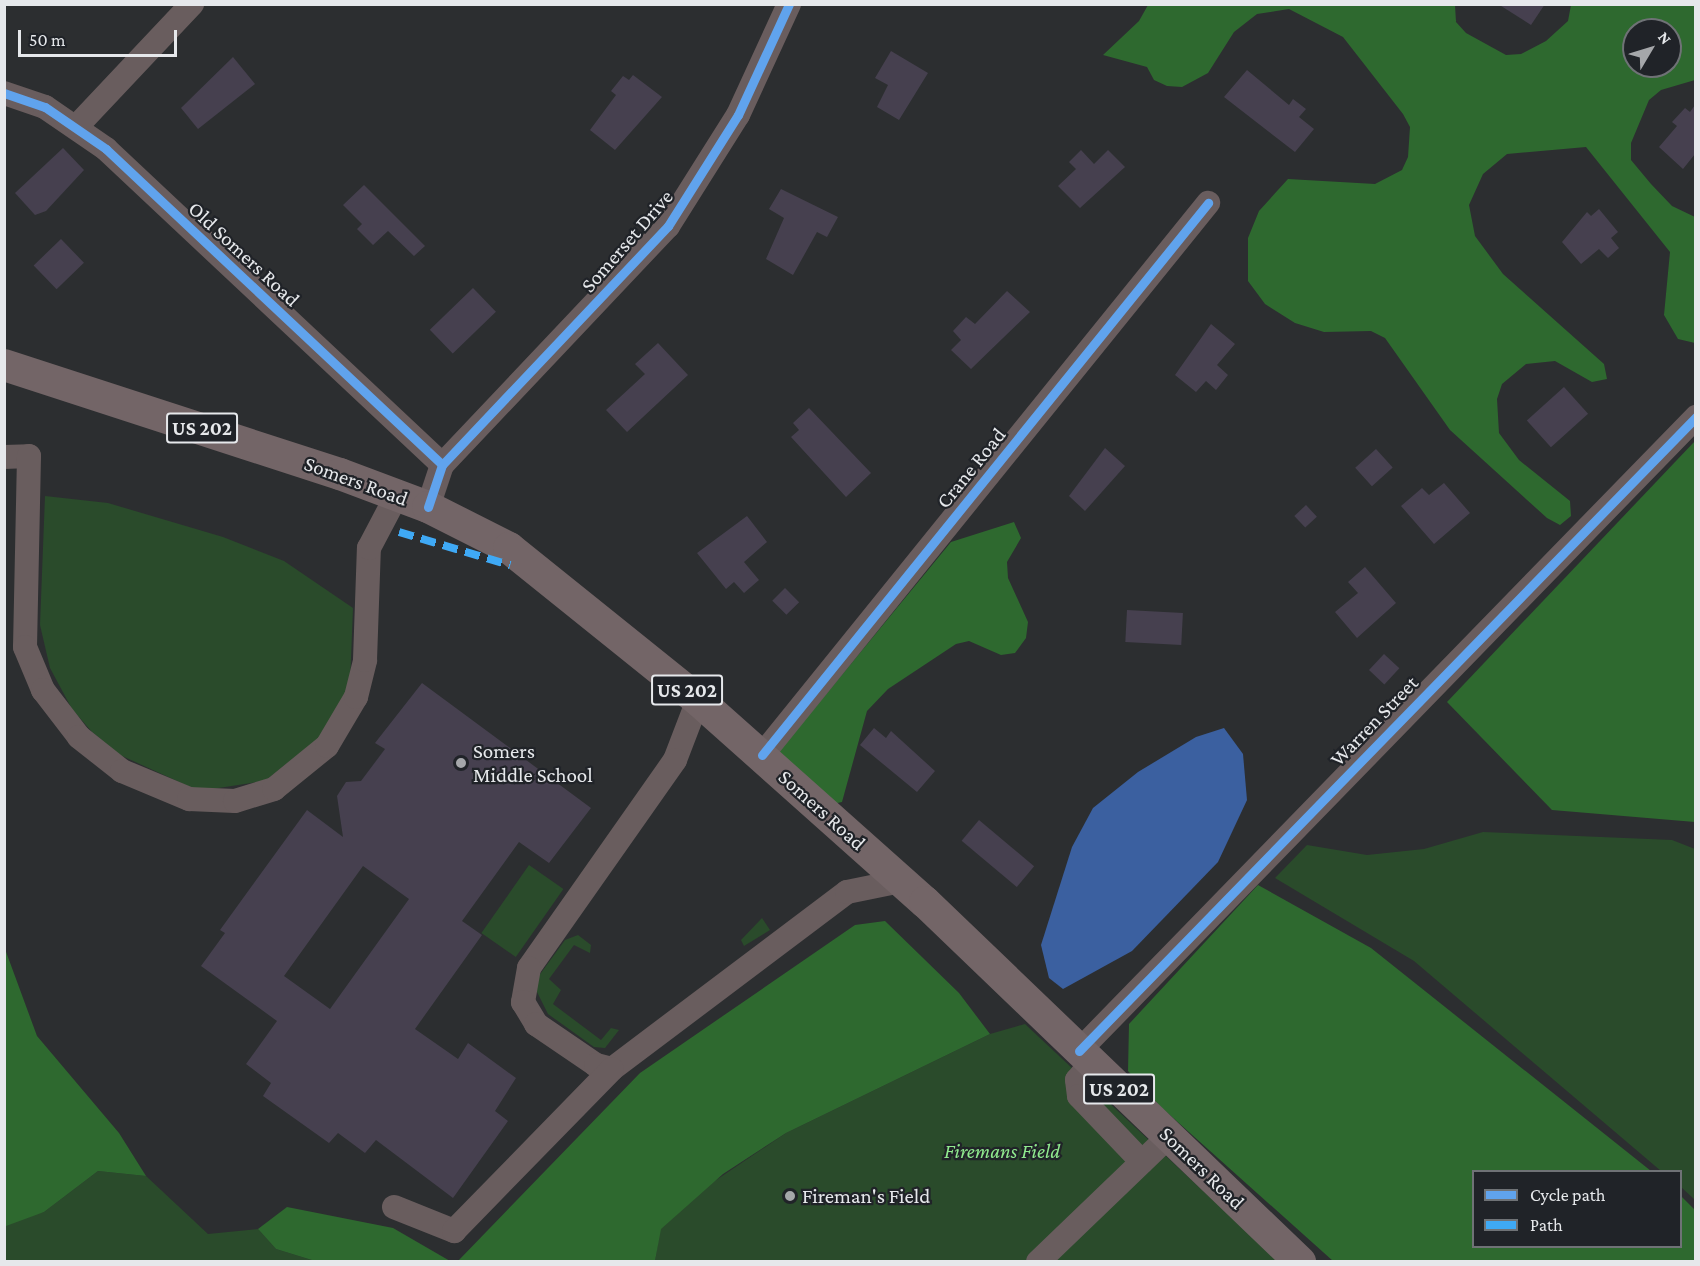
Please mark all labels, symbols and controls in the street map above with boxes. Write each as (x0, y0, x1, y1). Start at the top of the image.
scale bar (21, 18, 180, 56)
north arrow (1622, 18, 1682, 78)
text: N (1655, 28, 1675, 47)
text: 50 m (29, 30, 66, 50)
street label: Somerset Drive (576, 185, 678, 297)
street label: Old Somers Road (183, 196, 305, 312)
road number: US 202 (166, 411, 238, 445)
street label: Crane Road (931, 423, 1011, 513)
street label: Somers Road (301, 451, 411, 511)
street label: Warren Street (1325, 670, 1423, 772)
road number: US 202 (651, 673, 723, 707)
place label: Somers Middle School (473, 738, 593, 788)
marker: Somers Middle School (454, 756, 468, 770)
street label: Somers Road (773, 764, 871, 856)
road number: US 202 (1083, 1072, 1155, 1106)
street label: Somers Road (1154, 1121, 1250, 1215)
park label: Firemans Field (944, 1138, 1060, 1164)
legend (1472, 1170, 1682, 1248)
place label: Fireman's Field (802, 1183, 930, 1209)
text: Cycle path (1530, 1185, 1605, 1205)
marker: Fireman's Field (783, 1189, 797, 1203)
text: Path (1530, 1215, 1563, 1235)

